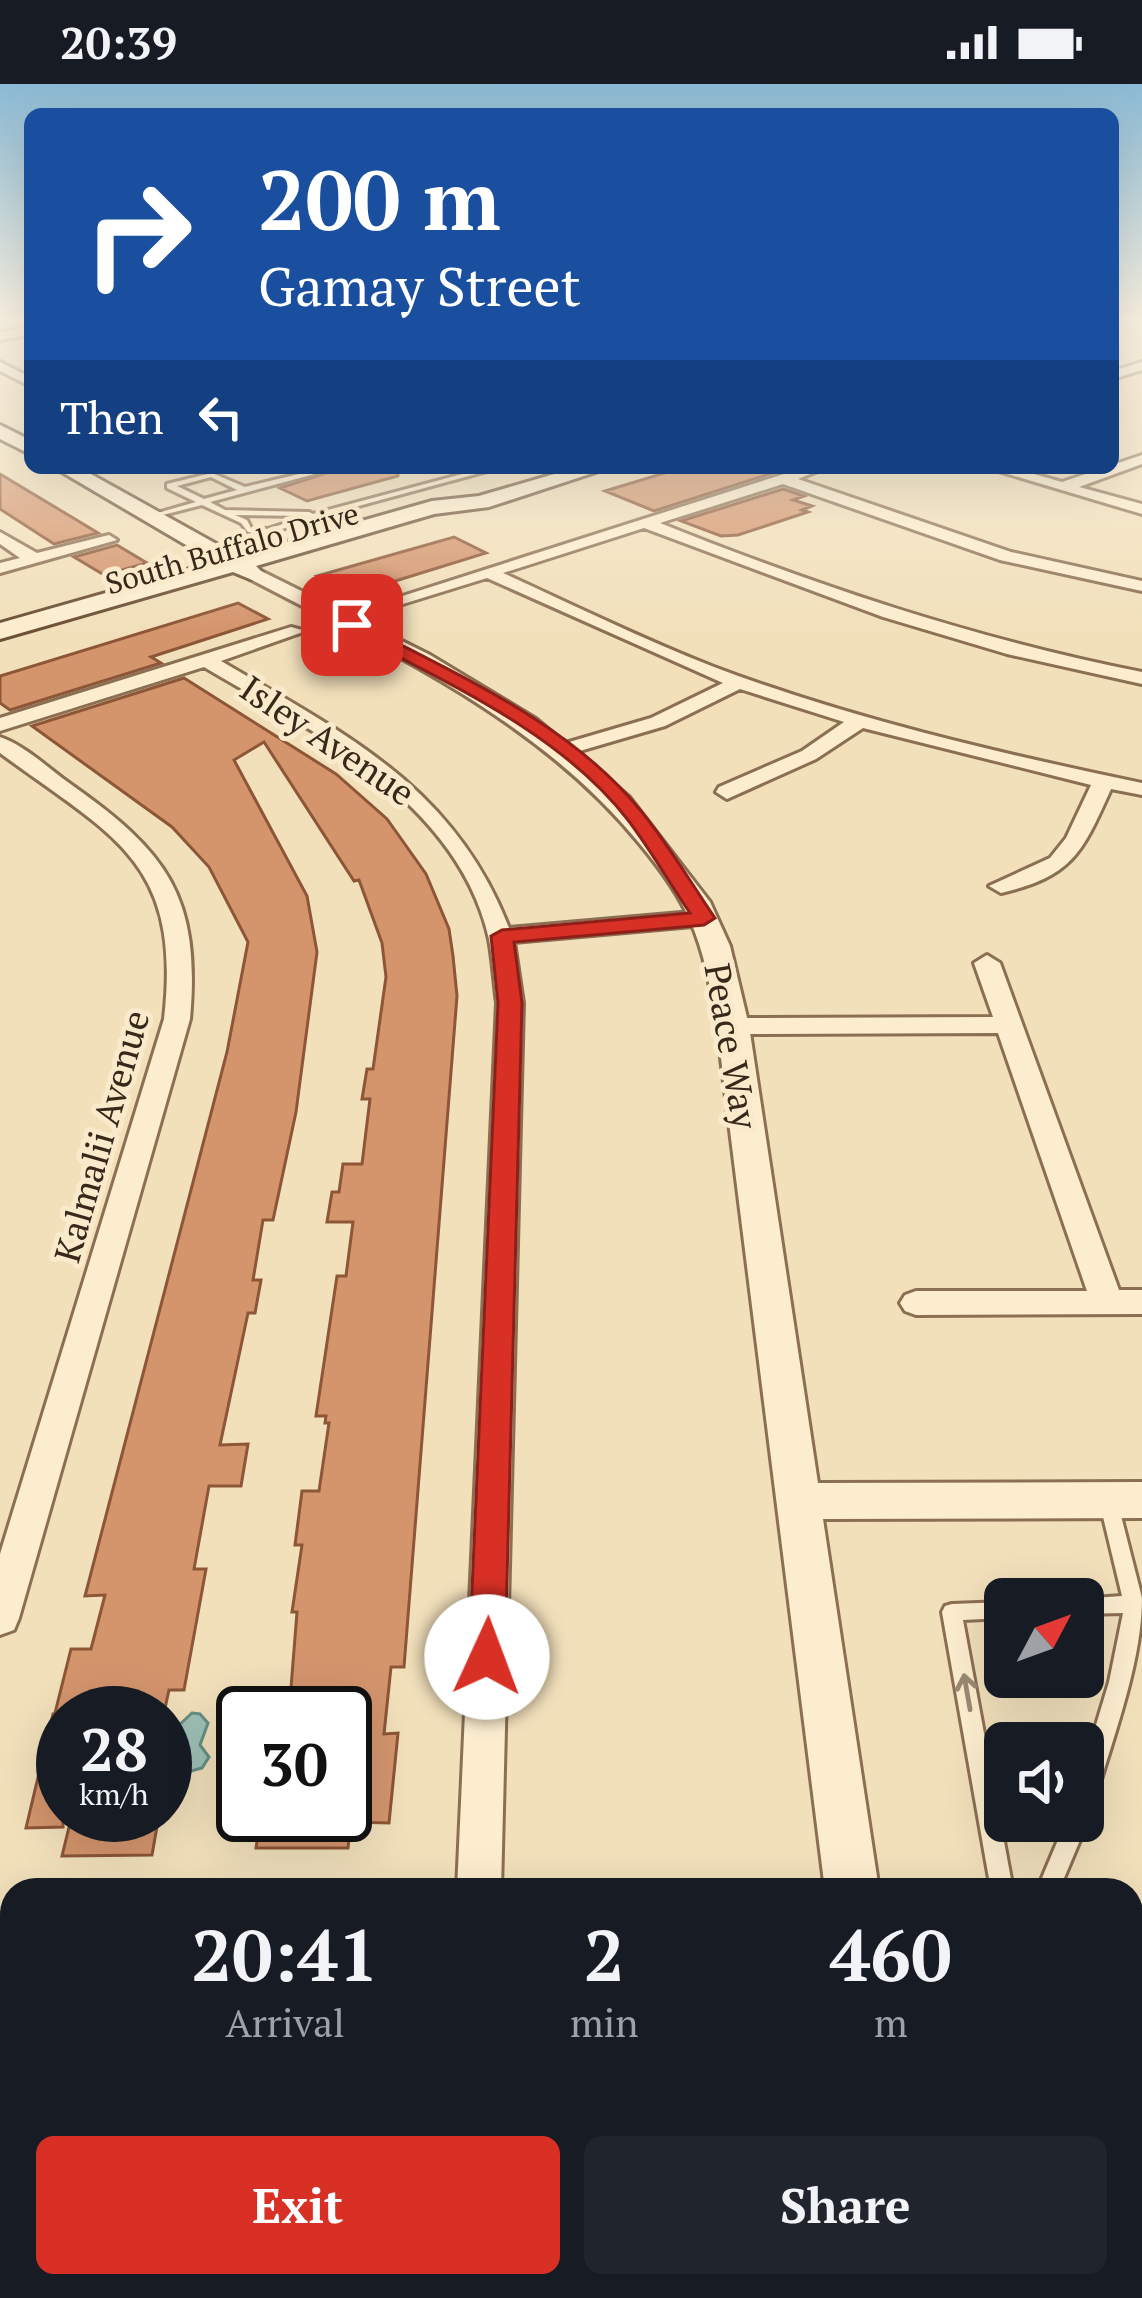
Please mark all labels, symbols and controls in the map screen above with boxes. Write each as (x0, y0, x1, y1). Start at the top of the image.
text: 20:39 (60, 12, 177, 72)
text: 200 m (258, 143, 501, 254)
icon: right (60, 156, 216, 312)
text: Gamay Street (258, 250, 581, 321)
icon: left (188, 384, 254, 450)
text: Then (60, 387, 164, 447)
street label: South Buffalo Drive (101, 493, 363, 603)
pin (301, 574, 403, 676)
icon: arrive (319, 592, 385, 658)
street label: Isley Avenue (232, 664, 424, 816)
street label: Peace Way (694, 960, 770, 1133)
street label: Kalmalii Avenue (43, 1005, 159, 1267)
north arrow (984, 1578, 1104, 1698)
map controls (984, 1578, 1104, 1842)
position arrow (424, 1594, 550, 1720)
one-way arrow (954, 1673, 977, 1712)
speed limit sign: 30 (216, 1686, 372, 1842)
text: 28 (80, 1709, 148, 1788)
button: sound (984, 1722, 1104, 1842)
text: km/h (79, 1774, 149, 1814)
text: 20:41 (191, 1906, 379, 2002)
text: 2 (584, 1906, 625, 2002)
text: 460 (830, 1906, 952, 2002)
text: Arrival (225, 1996, 345, 2048)
text: min (570, 1996, 638, 2048)
text: m (874, 1996, 908, 2048)
button: Exit (36, 2136, 560, 2274)
button: Share (584, 2136, 1107, 2274)

